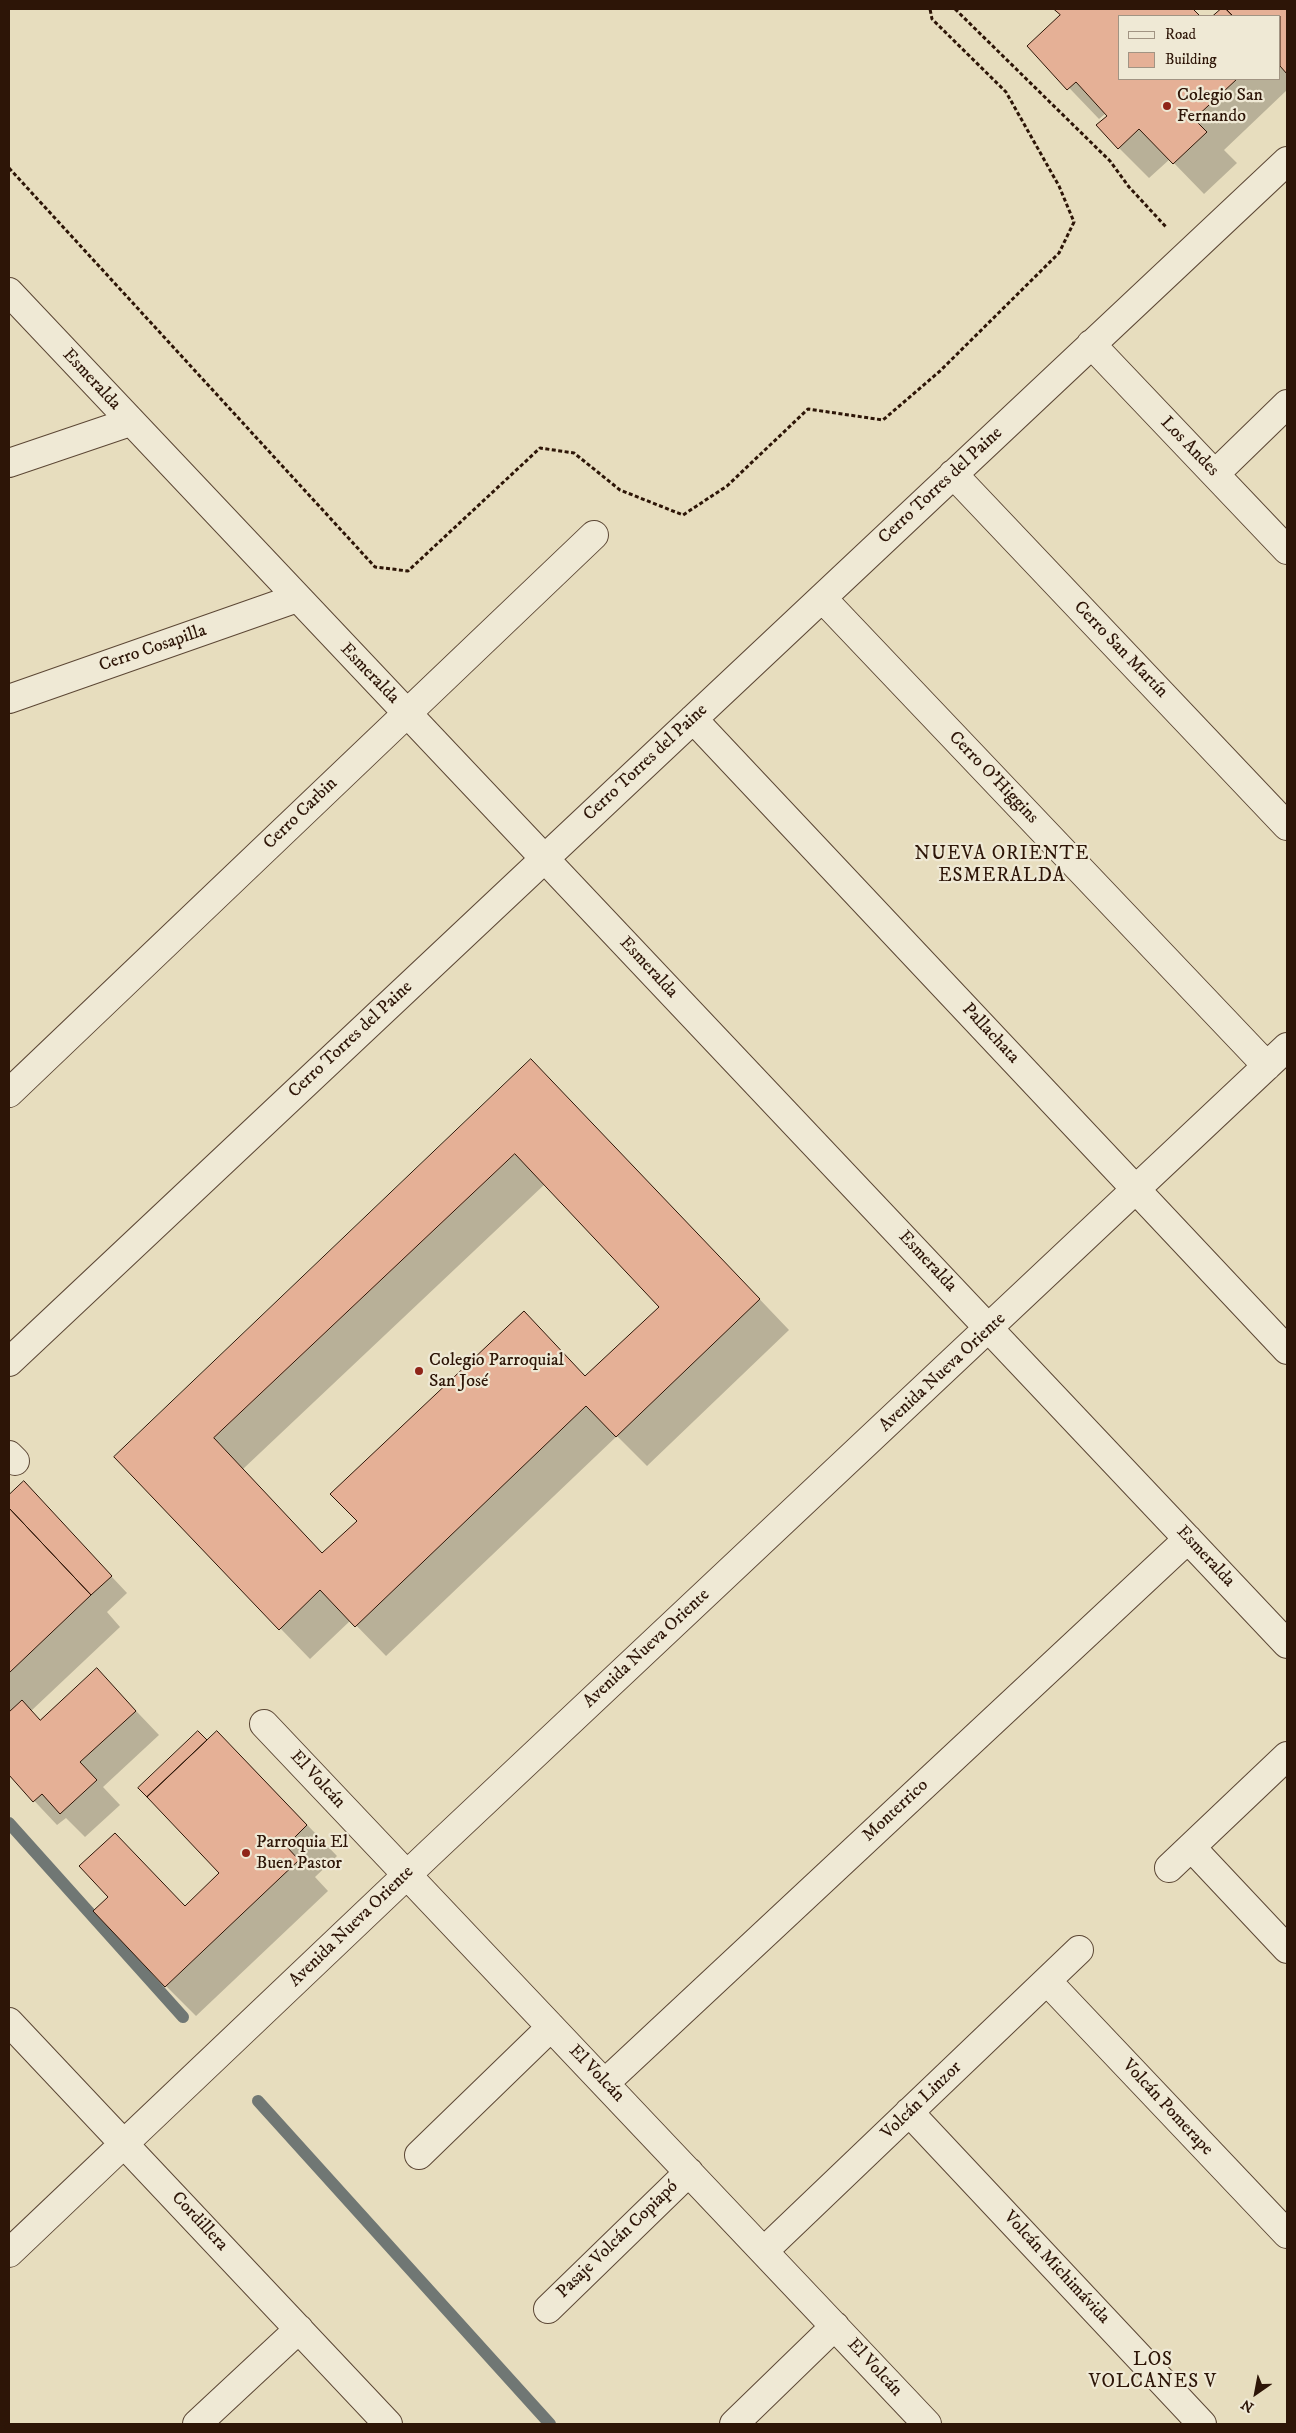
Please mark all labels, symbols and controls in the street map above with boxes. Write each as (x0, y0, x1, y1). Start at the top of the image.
legend (1118, 15, 1281, 80)
text: Road (1165, 25, 1196, 44)
text: Building (1165, 50, 1217, 69)
place label: Colegio San Fernando (1177, 85, 1263, 128)
marker: Colegio San Fernando (1161, 100, 1173, 112)
street label: Esmeralda (57, 345, 125, 415)
street label: Los Andes (1155, 413, 1223, 481)
street label: Cerro Torres del Paine (874, 423, 1008, 549)
street label: Cerro San Martín (1068, 597, 1172, 703)
street label: Cerro Cosapilla (97, 621, 209, 677)
street label: Esmeralda (335, 639, 403, 709)
street label: Cerro Torres del Paine (579, 700, 713, 826)
street label: Cerro O'Higgins (944, 727, 1042, 829)
street label: Cerro Carbin (260, 774, 342, 854)
district label: NUEVA ORIENTE ESMERALDA (913, 844, 1091, 888)
street label: Esmeralda (614, 933, 682, 1003)
street label: Cerro Torres del Paine (284, 977, 418, 1103)
street label: Pallachata (957, 999, 1023, 1069)
street label: Esmeralda (893, 1227, 961, 1297)
street label: Avenida Nueva Oriente (875, 1309, 1011, 1437)
place label: Colegio Parroquial San José (429, 1350, 564, 1392)
marker: Colegio Parroquial San José (413, 1365, 425, 1377)
street label: Esmeralda (1171, 1522, 1239, 1592)
street label: Avenida Nueva Oriente (579, 1585, 715, 1713)
street label: El Volcán (285, 1747, 349, 1813)
street label: Monterrico (859, 1775, 933, 1847)
place label: Parroquia El Buen Pastor (256, 1832, 348, 1875)
marker: Parroquia El Buen Pastor (240, 1847, 252, 1859)
street label: Avenida Nueva Oriente (285, 1862, 419, 1992)
street label: El Volcán (563, 2041, 629, 2107)
street label: Volcán Pomerape (1117, 2055, 1217, 2161)
street label: Volcán Linzor (877, 2057, 967, 2145)
street label: Pasaje Volcán Copiapó (553, 2177, 683, 2303)
street label: Cordillera (166, 2188, 232, 2256)
street label: Volcán Michimávida (998, 2207, 1114, 2329)
street label: El Volcán (842, 2335, 906, 2401)
district label: LOS VOLCANES V (1088, 2350, 1218, 2394)
north arrow (1231, 2368, 1281, 2418)
text: N (1238, 2395, 1258, 2416)

